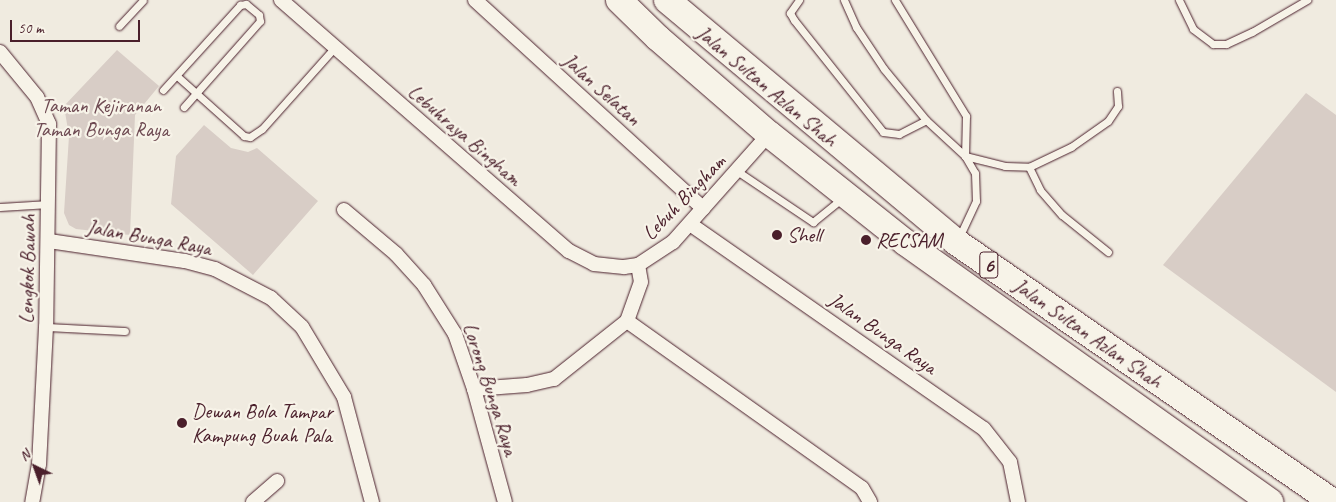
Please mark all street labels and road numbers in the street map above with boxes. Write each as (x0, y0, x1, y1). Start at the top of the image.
street label: Jalan Sultan Azlan Shah (691, 19, 843, 153)
street label: Jalan Selatan (558, 48, 646, 130)
street label: Lebuhraya Bingham (403, 79, 527, 191)
street label: Lebuh Bingham (637, 149, 731, 245)
street label: Lengkok Bawah (13, 214, 41, 324)
street label: Jalan Bunga Raya (85, 214, 213, 260)
road number: 6 (979, 248, 999, 282)
street label: Jalan Sultan Azlan Shah (1008, 272, 1168, 394)
street label: Jalan Bunga Raya (824, 286, 942, 380)
street label: Lorong Bunga Raya (458, 320, 524, 458)

